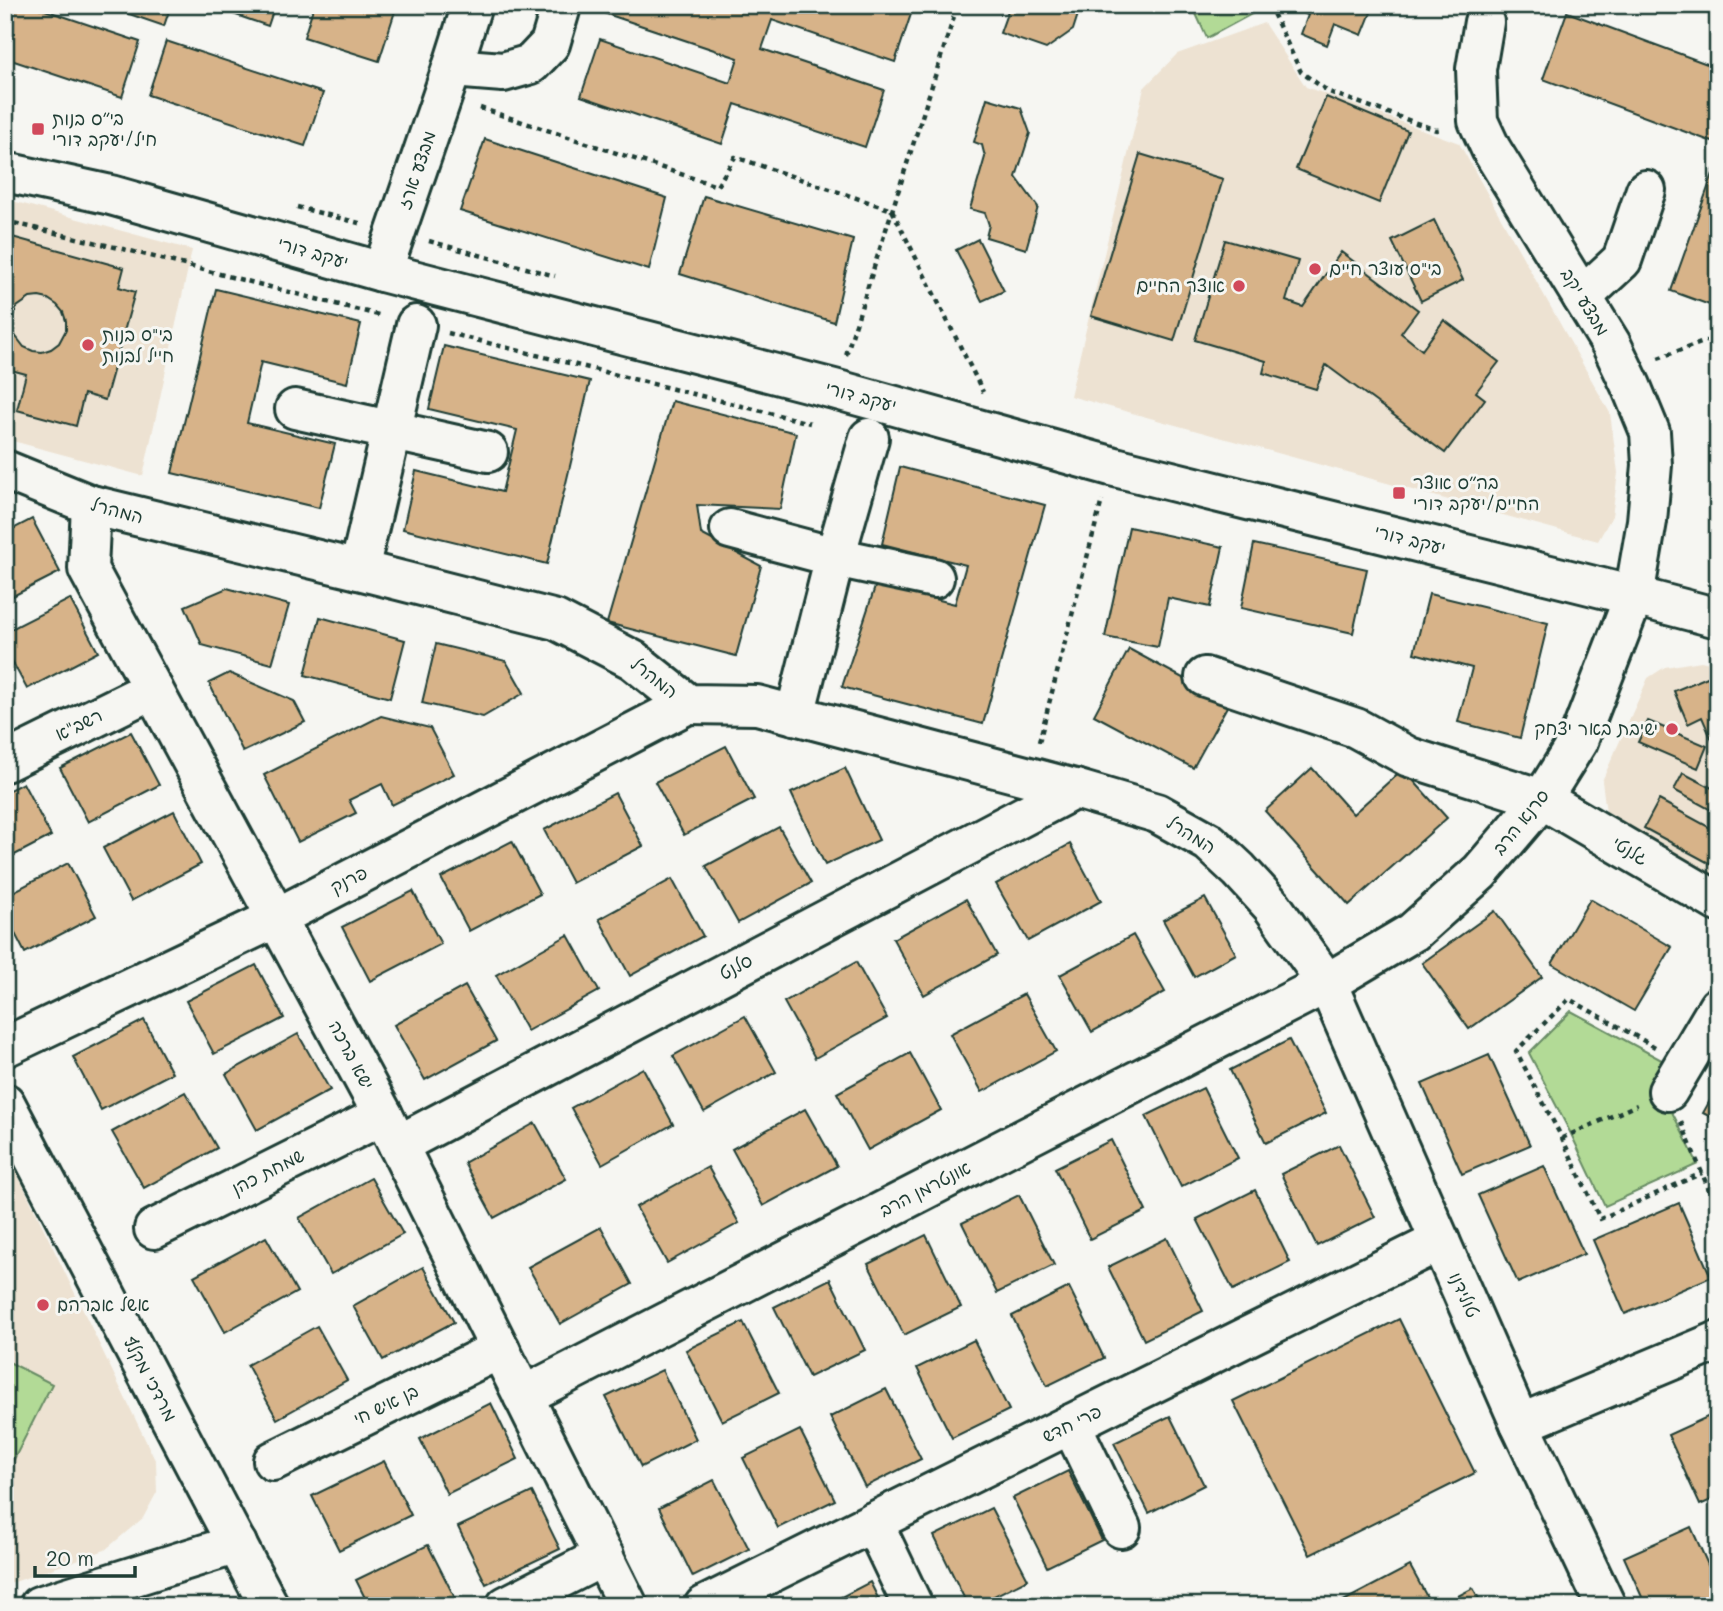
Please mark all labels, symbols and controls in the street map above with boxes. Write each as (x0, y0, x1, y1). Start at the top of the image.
place label: בי״ס בנות חיל/יעקב דורי (52, 106, 157, 151)
marker: בי״ס בנות חיל/יעקב דורי (30, 121, 46, 137)
street label: מבצע ארז (391, 127, 441, 212)
street label: יעקב דורי (275, 230, 352, 274)
place label: בי"ס עוצר חיים (1329, 256, 1442, 280)
marker: בי"ס עוצר חיים (1307, 261, 1323, 277)
street label: מבצע יקב (1556, 263, 1615, 340)
place label: אוצר החיים (1136, 273, 1225, 297)
marker: אוצר החיים (1231, 278, 1247, 294)
place label: בי"ס בנות חייל לבנות (102, 322, 174, 367)
marker: בי"ס בנות חייל לבנות (80, 337, 96, 353)
street label: יעקב דורי (823, 375, 899, 417)
place label: בה״ס אוצר החיים/יעקב דורי (1413, 470, 1540, 515)
marker: בה״ס אוצר החיים/יעקב דורי (1391, 485, 1407, 501)
street label: המהרל (88, 491, 146, 529)
street label: יעקב דורי (1372, 519, 1448, 559)
street label: המהרל (626, 651, 683, 703)
street label: רשב"א (51, 702, 106, 746)
place label: ישיבת באר יצחק (1534, 716, 1658, 740)
marker: ישיבת באר יצחק (1664, 721, 1680, 737)
street label: סרנא הרב (1487, 784, 1554, 859)
street label: המהרל (1162, 810, 1221, 859)
street label: גלנטי (1608, 830, 1653, 870)
street label: פרנק (326, 860, 371, 899)
street label: סלנט (715, 947, 756, 985)
street label: ישא ברכה (324, 1016, 380, 1093)
street label: שמחת כהן (227, 1143, 308, 1200)
street label: אונטרמן הרב (875, 1155, 974, 1221)
street label: טולידנו (1444, 1268, 1486, 1321)
place label: אשל אברהם (57, 1292, 149, 1316)
marker: אשל אברהם (35, 1297, 51, 1313)
street label: מרדכי מקלף (118, 1332, 183, 1425)
street label: בן איש חי (349, 1378, 422, 1430)
street label: פרי חדש (1038, 1398, 1105, 1448)
scale bar (35, 1534, 135, 1578)
text: 20 m (46, 1544, 94, 1571)

